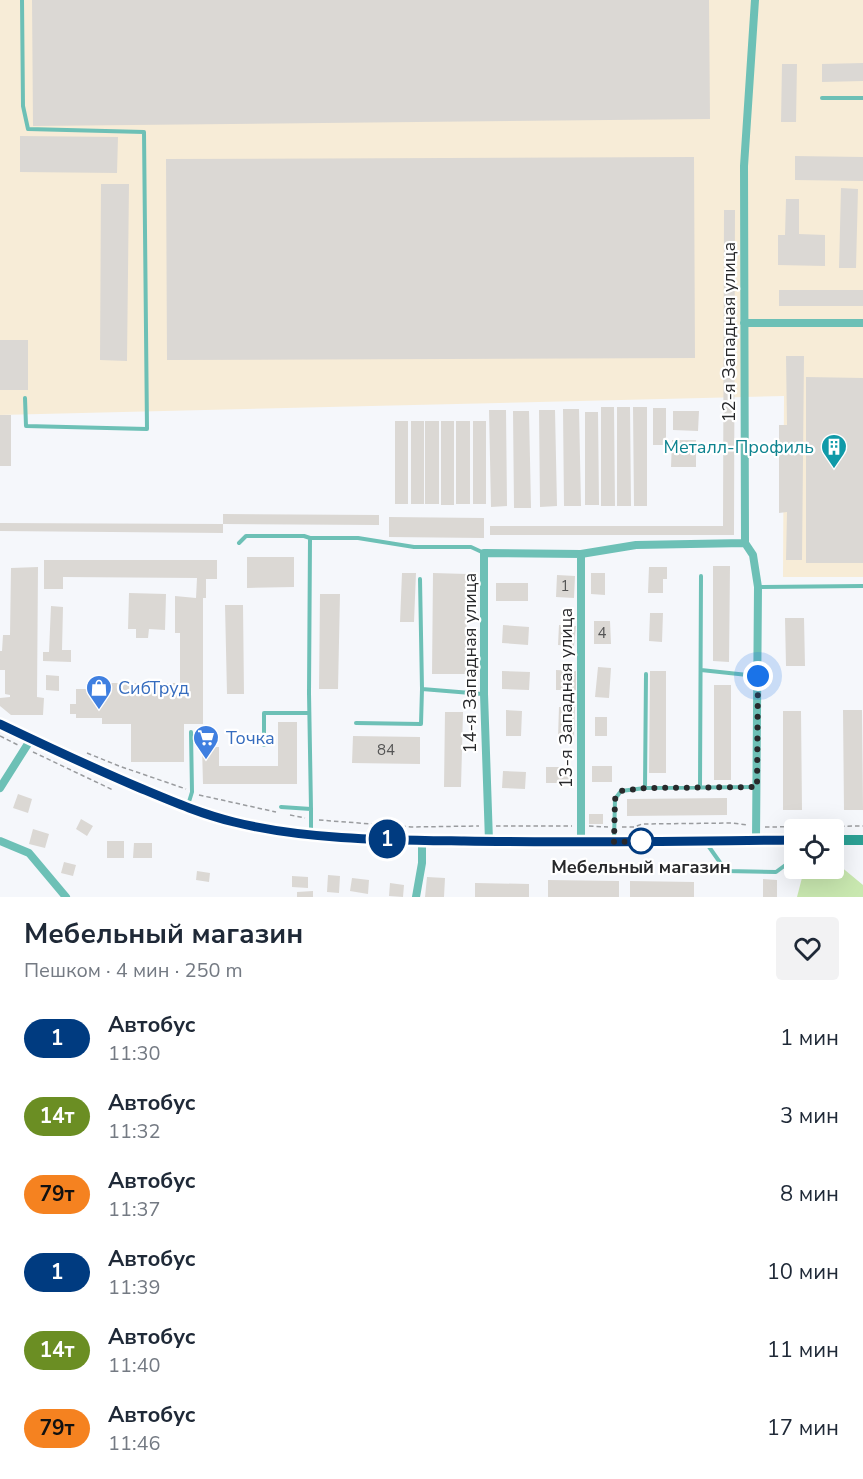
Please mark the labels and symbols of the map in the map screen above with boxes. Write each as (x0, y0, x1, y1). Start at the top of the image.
street label: 12-я Западная улица (717, 242, 741, 422)
building icon: Металл-Профиль (819, 432, 849, 470)
place label: Металл-Профиль (664, 435, 814, 459)
street label: 14-я Западная улица (458, 573, 482, 753)
house number: 1 (560, 576, 570, 596)
street label: 13-я Западная улица (554, 608, 578, 788)
house number: 4 (597, 623, 607, 643)
your location (743, 661, 773, 691)
shop icon: СибТруд (84, 673, 114, 711)
place label: СибТруд (118, 676, 190, 700)
supermarket icon: Точка (191, 723, 221, 761)
place label: Точка (226, 726, 275, 750)
house number: 84 (377, 740, 395, 760)
line badge: 1 (368, 820, 406, 858)
marker: Мебельный магазин (628, 828, 654, 854)
place label: Мебельный магазин (551, 855, 731, 879)

